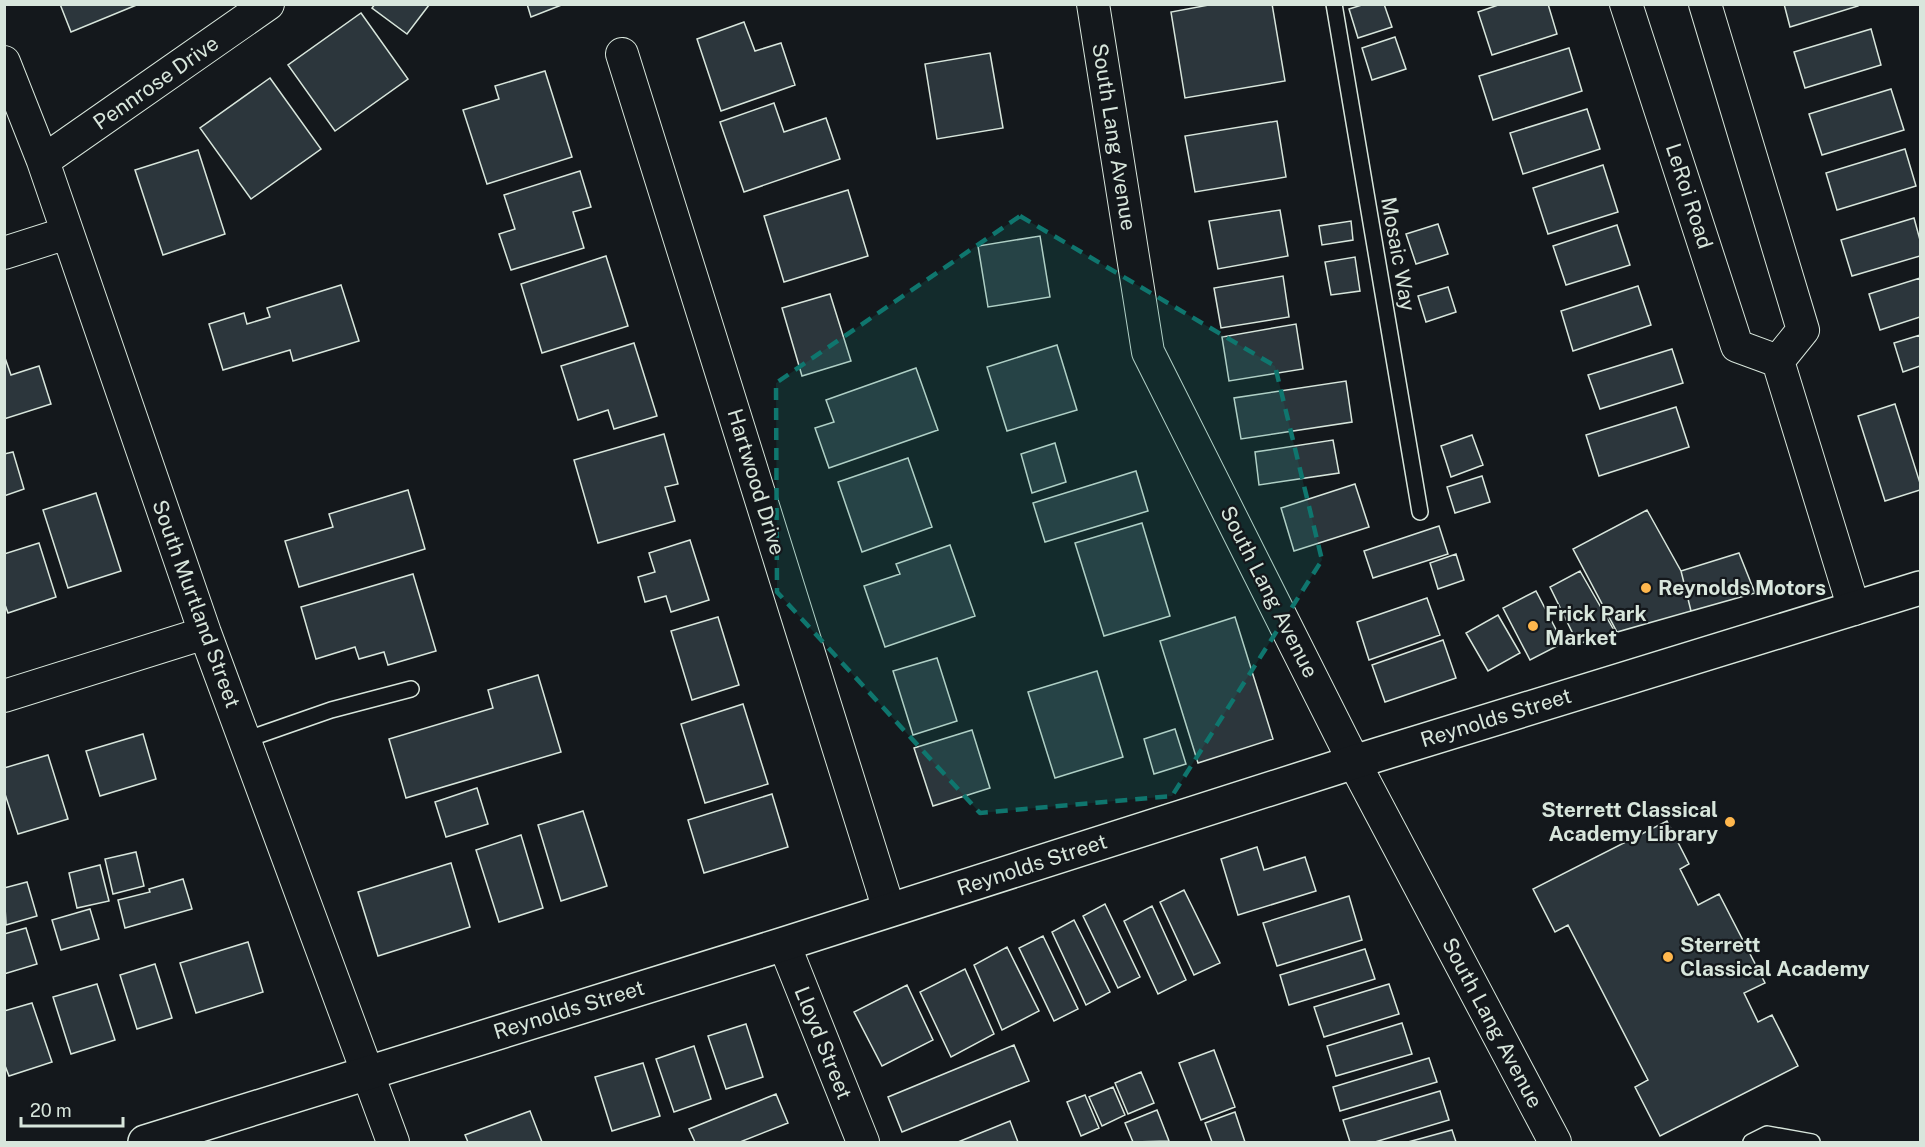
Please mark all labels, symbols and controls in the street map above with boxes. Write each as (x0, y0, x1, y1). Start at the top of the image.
street label: Pennrose Drive (88, 30, 223, 135)
street label: South Lang Avenue (1087, 41, 1142, 232)
street label: LeRoi Road (1661, 140, 1718, 252)
street label: Mosaic Way (1376, 195, 1421, 313)
street label: Hartwood Drive (722, 406, 791, 558)
street label: South Murtland Street (147, 496, 246, 711)
street label: South Lang Avenue (1215, 502, 1324, 682)
place label: Reynolds Motors (1658, 575, 1826, 600)
marker: Reynolds Motors (1639, 581, 1653, 595)
place label: Frick Park Market (1545, 601, 1647, 650)
marker: Frick Park Market (1526, 619, 1540, 633)
street label: Reynolds Street (1418, 683, 1574, 752)
place label: Sterrett Classical Academy Library (1541, 797, 1718, 846)
marker: Sterrett Classical Academy Library (1723, 815, 1737, 829)
street label: Reynolds Street (954, 829, 1110, 901)
place label: Sterrett Classical Academy (1680, 932, 1870, 981)
street label: South Lang Avenue (1437, 933, 1548, 1112)
marker: Sterrett Classical Academy (1661, 950, 1675, 964)
street label: Reynolds Street (491, 975, 647, 1044)
street label: Lloyd Street (789, 983, 857, 1103)
scale bar (21, 1090, 123, 1128)
text: 20 m (30, 1100, 72, 1121)

